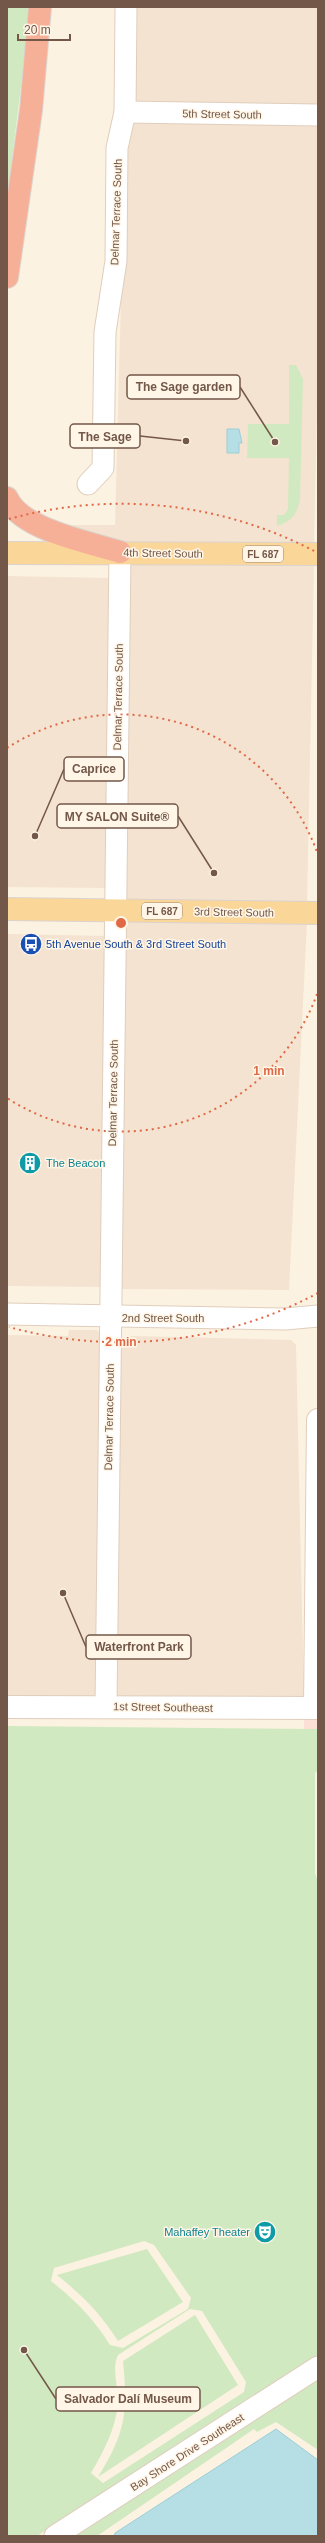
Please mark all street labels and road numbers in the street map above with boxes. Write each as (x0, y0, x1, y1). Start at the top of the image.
street label: 5th Street South (182, 107, 262, 121)
street label: Delmar Terrace South (108, 158, 124, 266)
street label: 4th Street South (123, 546, 203, 560)
road number: FL 687 (243, 546, 283, 562)
street label: Delmar Terrace South (111, 644, 125, 750)
road number: FL 687 (142, 903, 182, 919)
street label: 3rd Street South (194, 905, 274, 919)
street label: Delmar Terrace South (106, 1040, 120, 1146)
street label: 2nd Street South (122, 1312, 204, 1324)
street label: Delmar Terrace South (102, 1364, 116, 1470)
street label: 1st Street Southeast (113, 1700, 213, 1714)
street label: Bay Shore Drive Southeast (128, 2411, 246, 2493)

